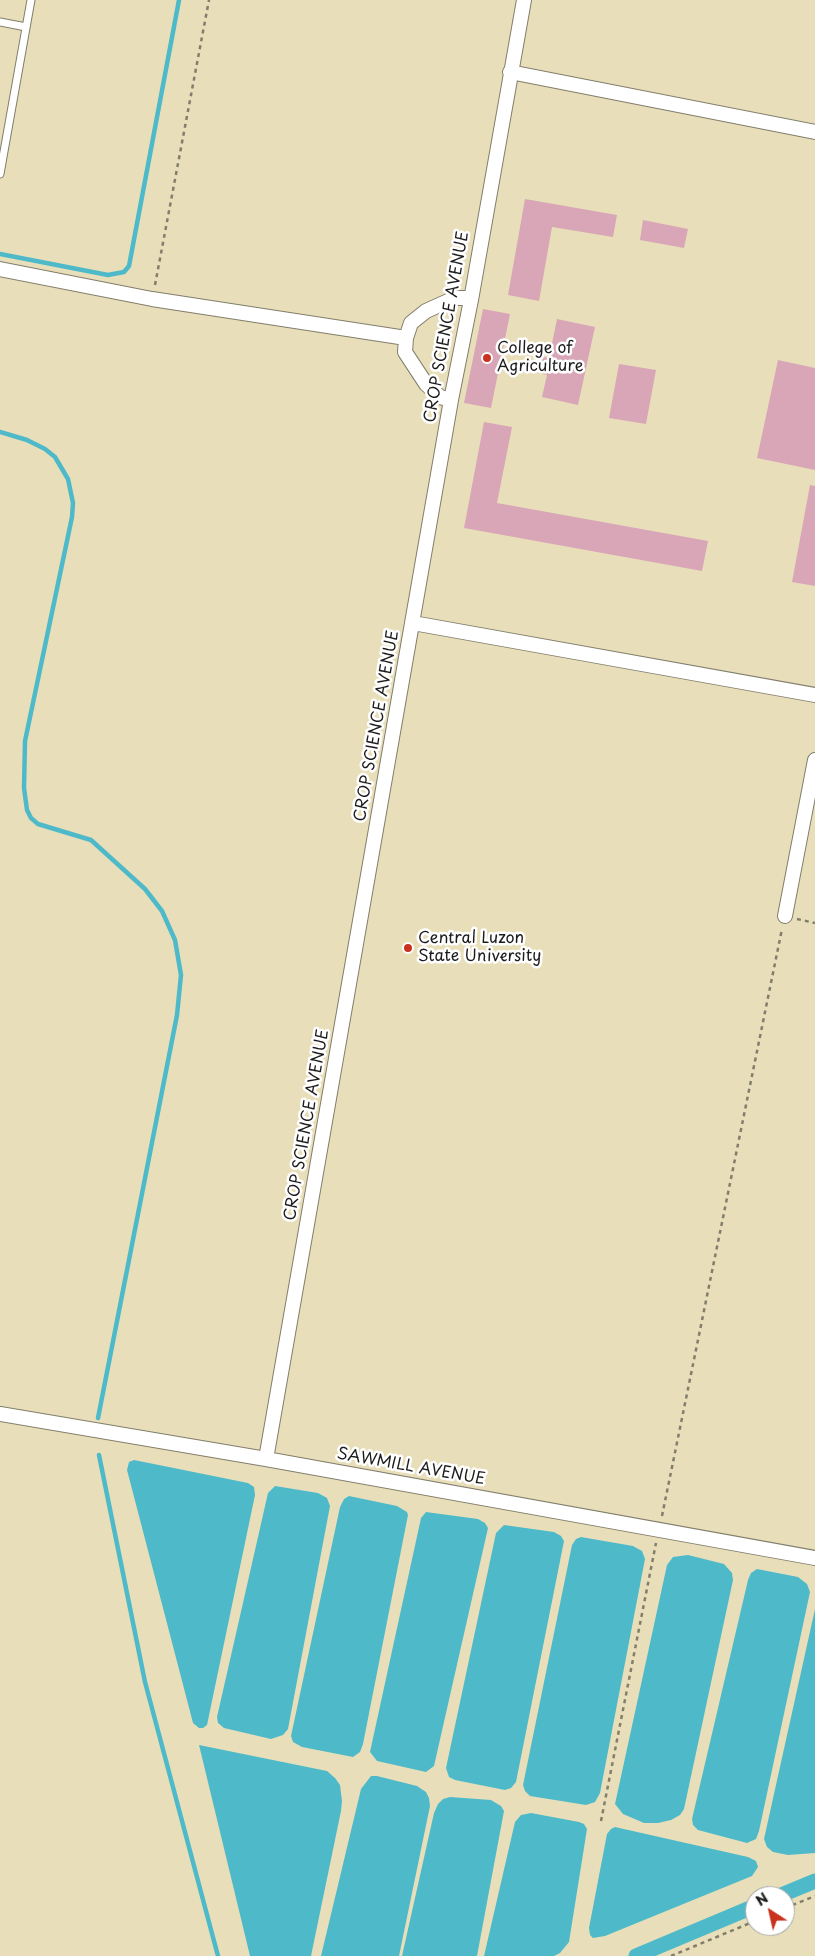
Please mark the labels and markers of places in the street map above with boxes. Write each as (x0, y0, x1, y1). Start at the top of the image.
place label: College of Agriculture (497, 339, 583, 377)
marker: College of Agriculture (481, 352, 493, 364)
place label: Central Luzon State University (418, 929, 541, 967)
marker: Central Luzon State University (402, 942, 414, 954)

